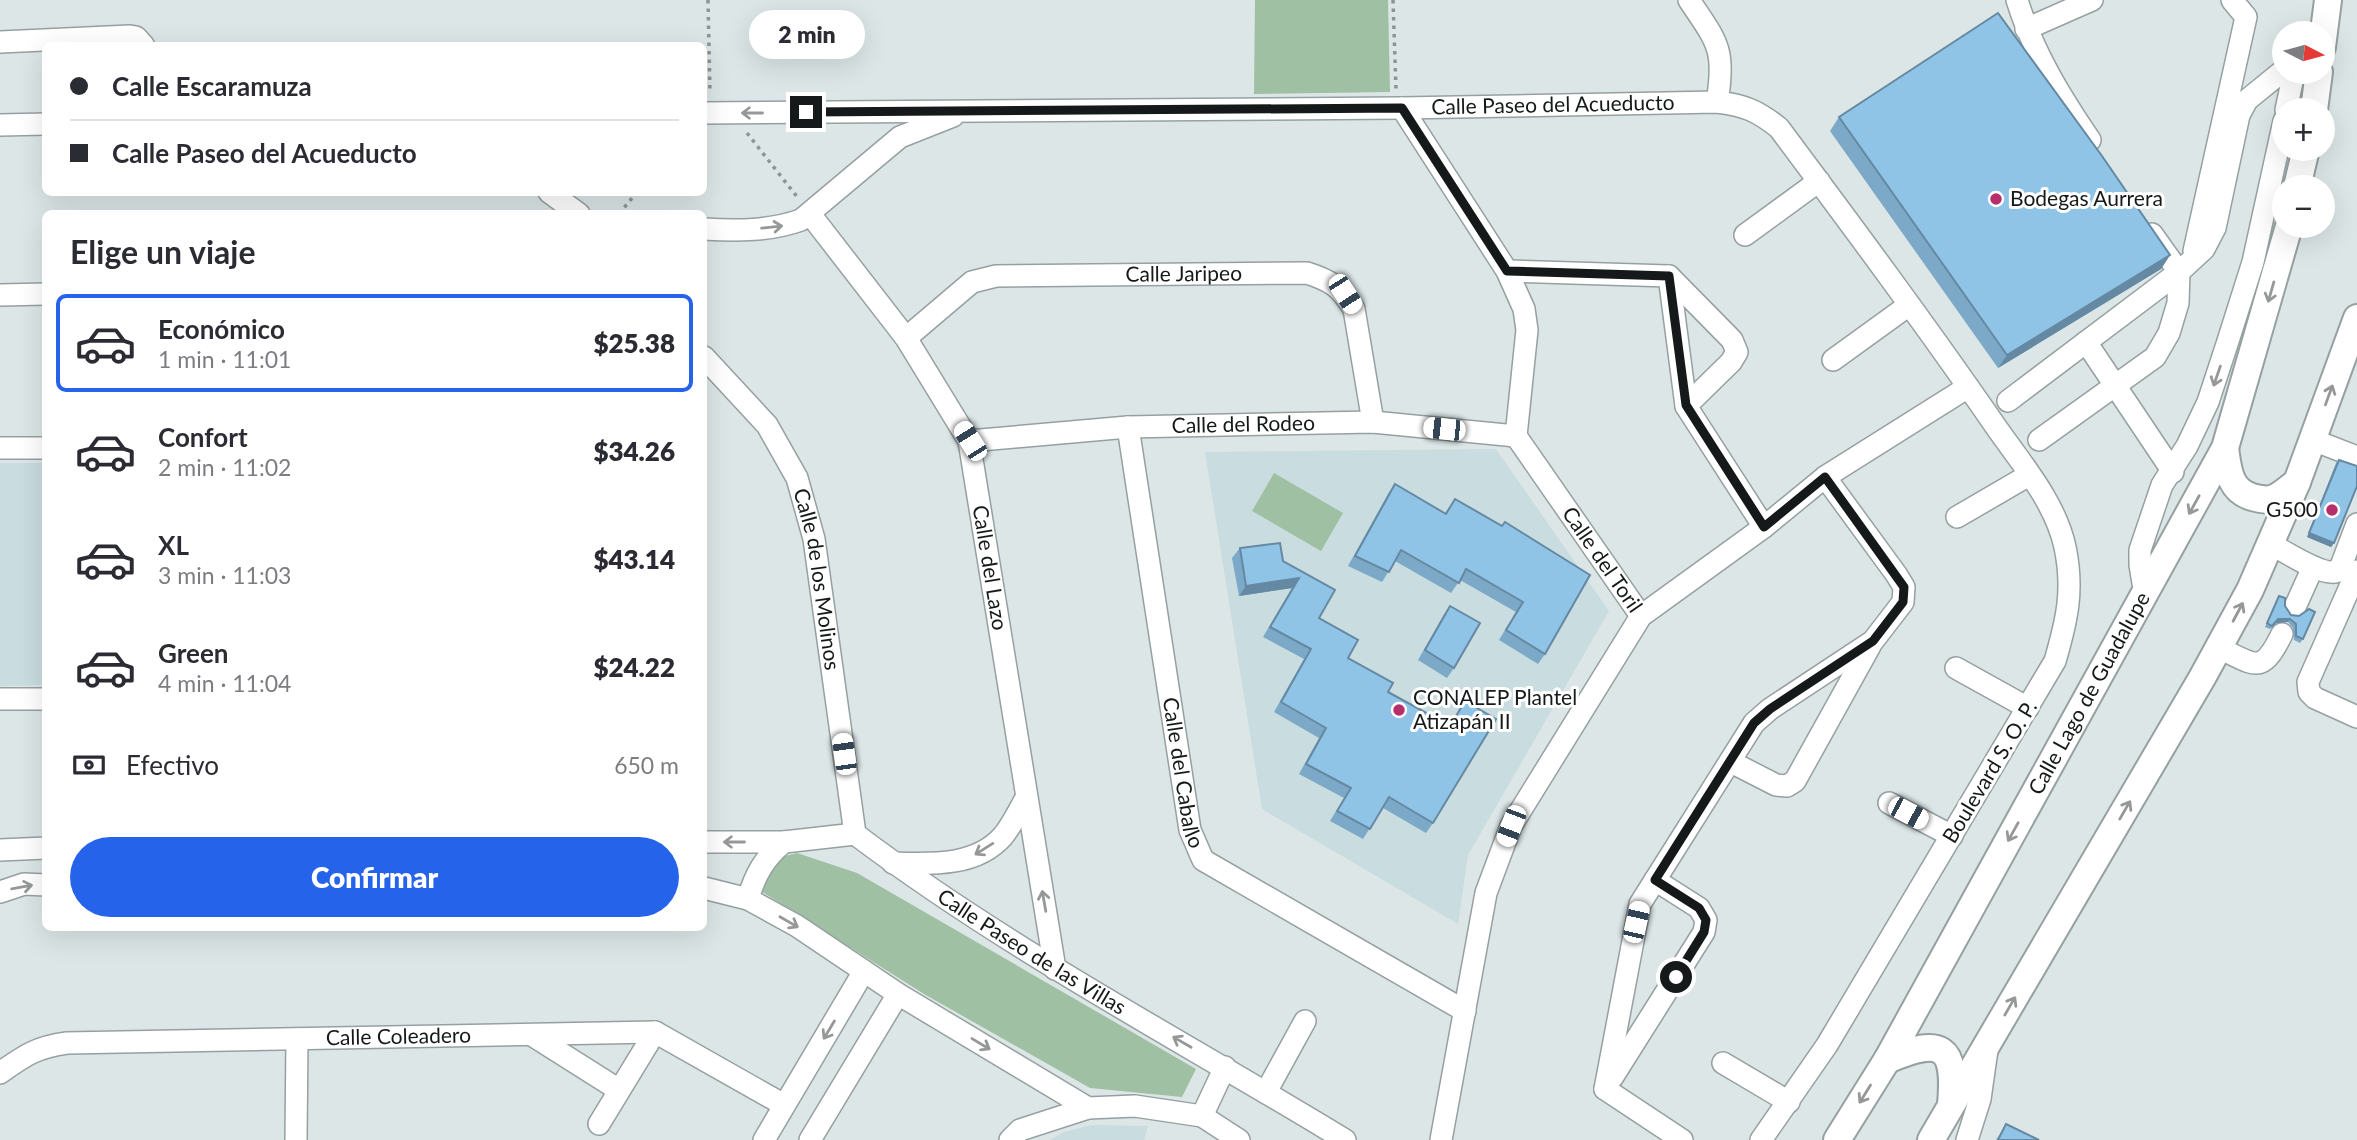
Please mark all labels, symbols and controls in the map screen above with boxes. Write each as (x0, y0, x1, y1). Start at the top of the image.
callout: 2 min (748, 10, 864, 60)
text: 2 min (778, 20, 836, 48)
north arrow (2272, 21, 2334, 84)
map controls (2272, 21, 2335, 238)
text: Calle Escaramuza (112, 70, 312, 102)
street label: Calle Paseo del Acueducto (1431, 89, 1675, 118)
route end (790, 96, 822, 128)
button: + (2272, 98, 2335, 161)
one-way arrow (741, 106, 764, 120)
text: Calle Paseo del Acueducto (112, 137, 417, 169)
button: − (2272, 175, 2335, 238)
place label: Bodegas Aurrera (2010, 185, 2163, 210)
marker: Bodegas Aurrera (1988, 191, 2004, 207)
one-way arrow (760, 220, 782, 233)
text: Elige un viaje (70, 232, 255, 271)
street label: Calle Jaripeo (1125, 260, 1242, 286)
car (1325, 271, 1366, 317)
one-way arrow (2264, 280, 2277, 302)
icon: car (74, 312, 137, 375)
text: Económico (158, 313, 285, 345)
text: $25.38 (593, 327, 675, 359)
text: 1 min · 11:01 (158, 345, 291, 373)
one-way arrow (2209, 365, 2222, 387)
one-way arrow (2324, 385, 2336, 407)
street label: Calle del Rodeo (1171, 409, 1315, 437)
car (1423, 416, 1466, 442)
car (950, 418, 991, 464)
icon: car (74, 420, 137, 483)
text: Confort (158, 421, 248, 453)
text: $34.26 (593, 435, 675, 467)
text: 2 min · 11:02 (158, 453, 291, 481)
street label: Calle de los Molinos (789, 485, 846, 672)
one-way arrow (2187, 494, 2201, 514)
place label: G500 (2266, 496, 2318, 521)
street label: Calle del Toril (1558, 501, 1649, 617)
marker: G500 (2324, 502, 2340, 518)
street label: Calle del Lazo (969, 503, 1014, 632)
icon: car (74, 528, 137, 591)
text: XL (158, 529, 189, 561)
text: $43.14 (593, 543, 675, 575)
text: 3 min · 11:03 (158, 561, 291, 589)
street label: Calle Lago de Guadalupe (2022, 587, 2154, 798)
one-way arrow (2232, 602, 2245, 623)
icon: car (74, 636, 137, 699)
text: Green (158, 637, 228, 669)
text: $24.22 (593, 651, 675, 683)
text: 4 min · 11:04 (158, 669, 291, 697)
place label: CONALEP Plantel Atizapán II (1413, 684, 1577, 733)
street label: Calle del Caballo (1159, 695, 1210, 851)
street label: Boulevard S. O. P. (1936, 695, 2041, 847)
marker: CONALEP Plantel Atizapán II (1391, 702, 1407, 718)
car (831, 732, 858, 776)
icon: cash (70, 746, 108, 784)
text: Efectivo (126, 749, 219, 781)
text: 650 m (614, 751, 679, 779)
car (1885, 794, 1932, 832)
one-way arrow (2118, 800, 2132, 820)
car (1494, 803, 1529, 849)
one-way arrow (2006, 822, 2020, 842)
one-way arrow (723, 835, 746, 849)
button: Confirmar (70, 837, 679, 917)
one-way arrow (975, 842, 994, 857)
one-way arrow (11, 879, 33, 892)
street label: Calle Paseo de las Villas (934, 883, 1131, 1019)
one-way arrow (1036, 890, 1050, 913)
car (1622, 899, 1651, 945)
one-way arrow (778, 915, 798, 929)
route start (1660, 961, 1692, 993)
one-way arrow (2004, 996, 2017, 1017)
one-way arrow (822, 1020, 836, 1040)
street label: Calle Coleadero (326, 1021, 471, 1049)
one-way arrow (1172, 1035, 1192, 1049)
one-way arrow (970, 1037, 990, 1051)
one-way arrow (1858, 1084, 1872, 1104)

